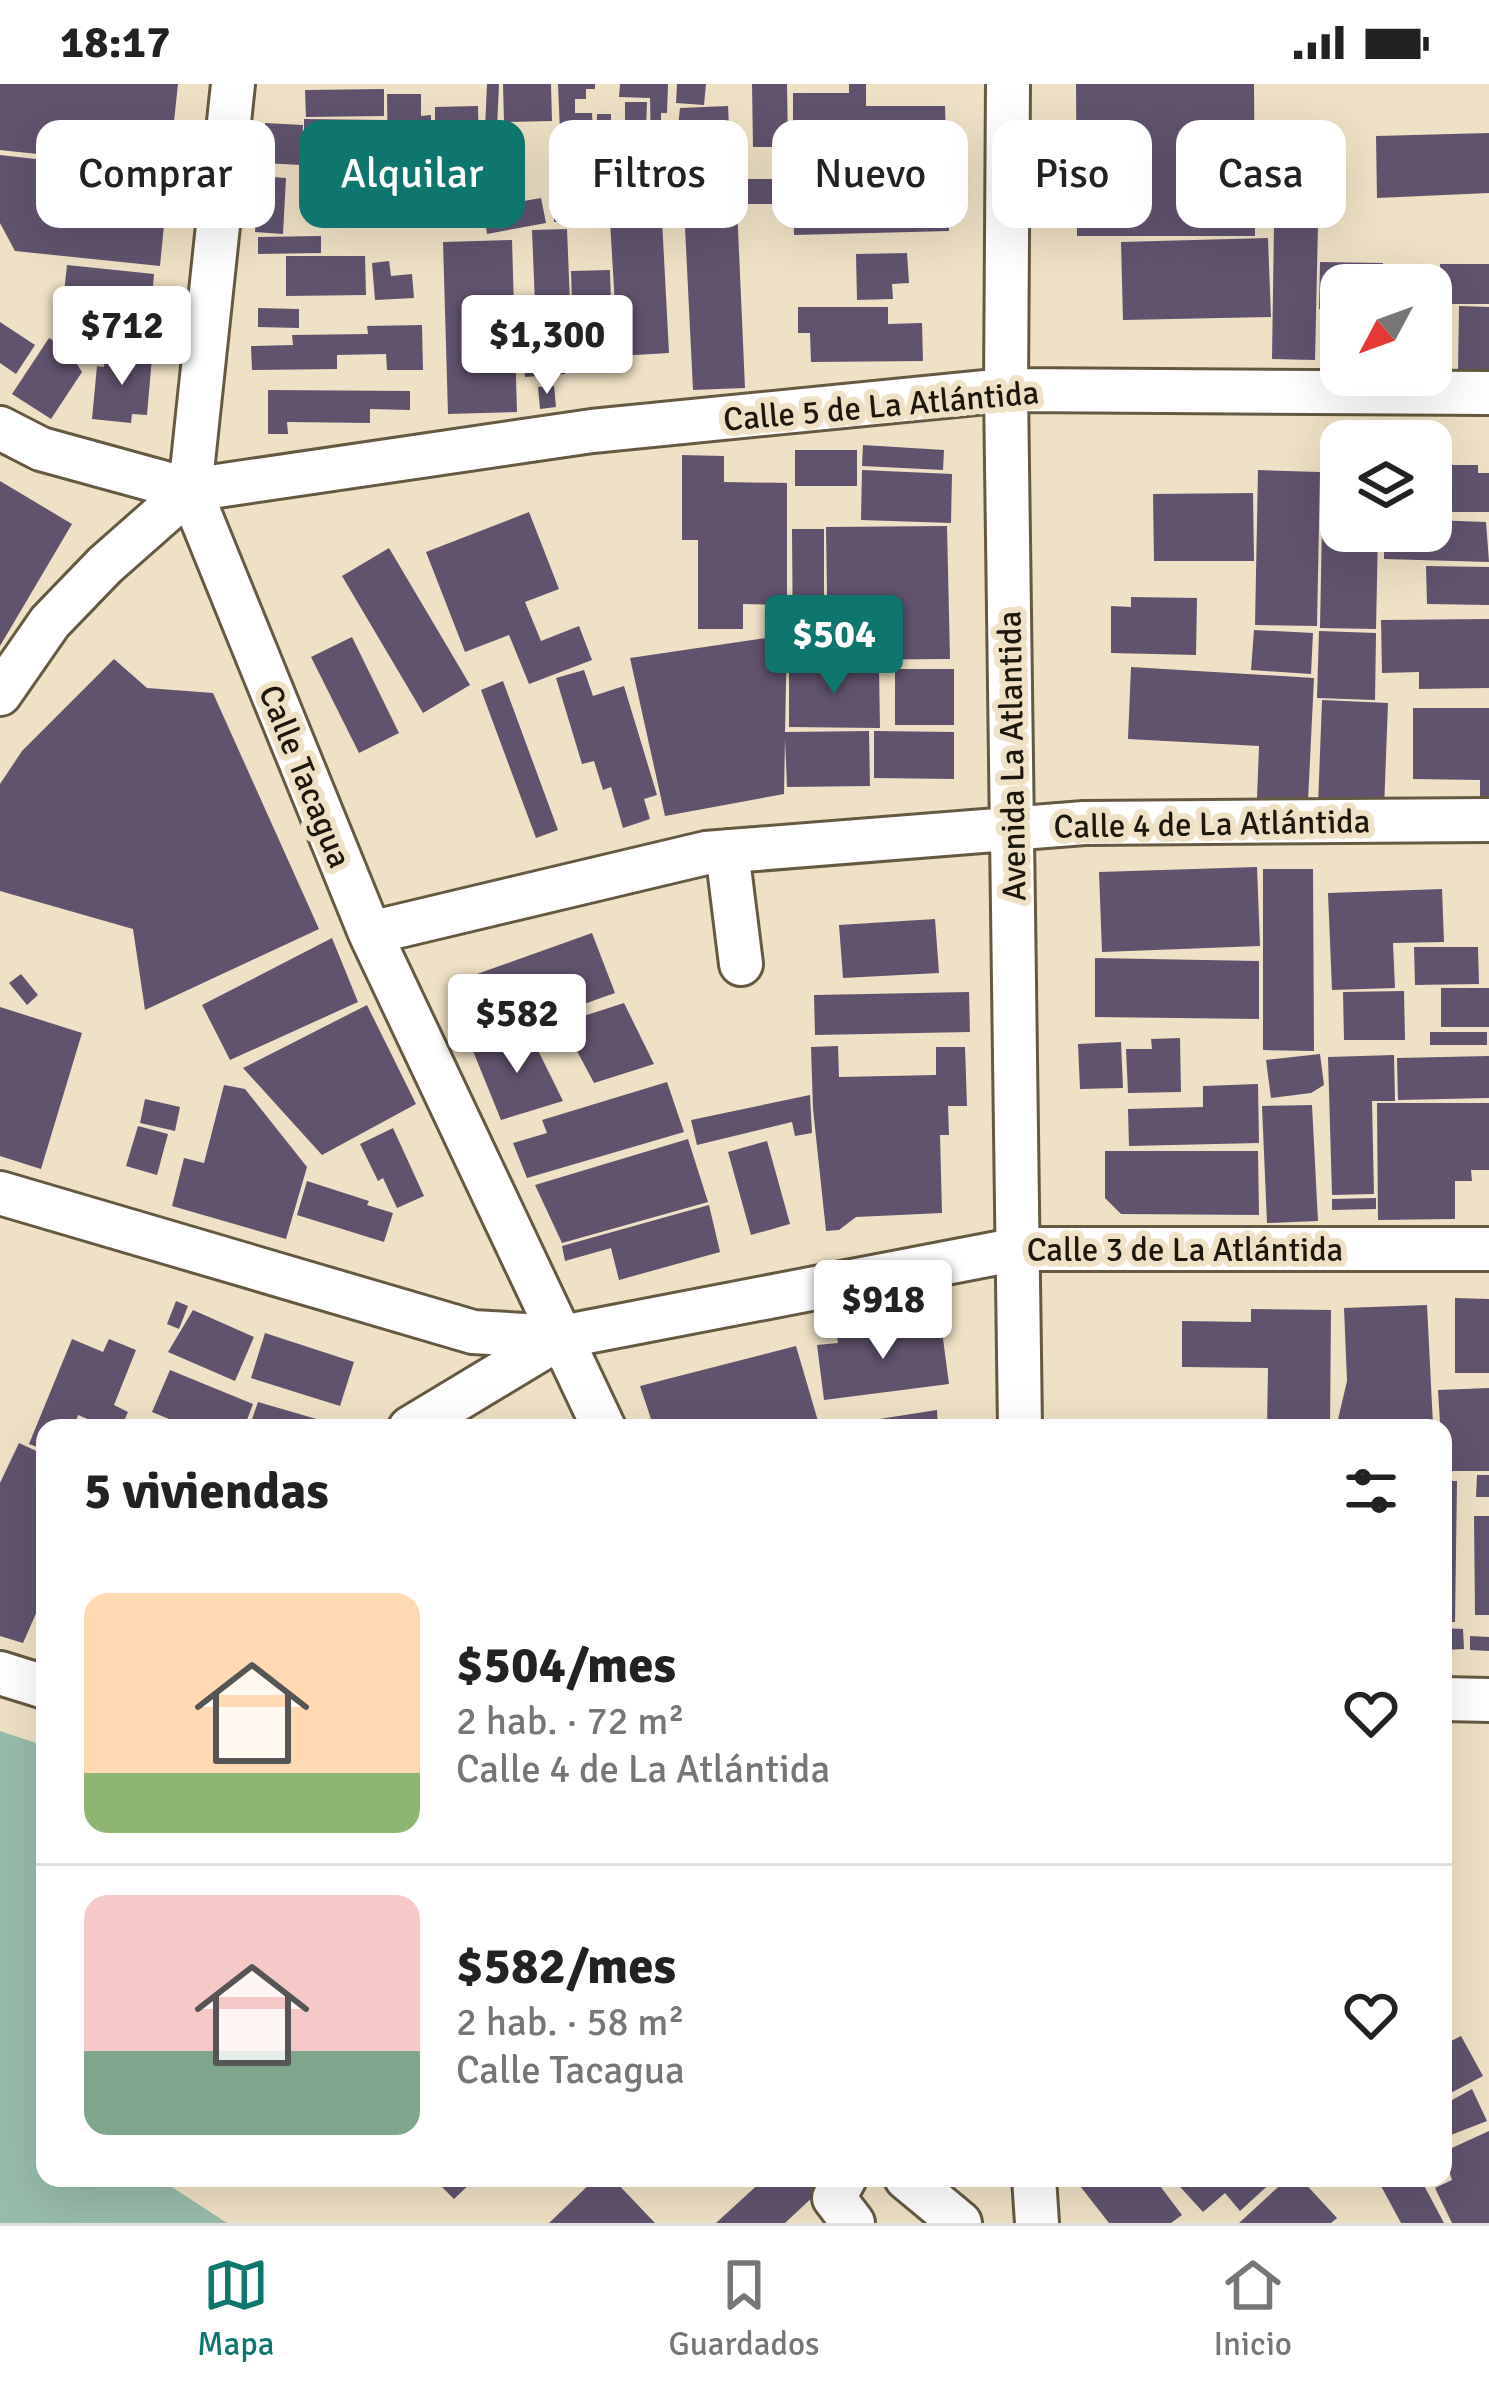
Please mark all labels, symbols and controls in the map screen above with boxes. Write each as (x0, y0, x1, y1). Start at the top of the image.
text: 18:17 (60, 15, 170, 70)
chip: Comprar (36, 120, 275, 228)
chip: Alquilar (299, 120, 525, 228)
chip: Filtros (549, 120, 748, 228)
chip: Nuevo (772, 120, 968, 228)
chip: Piso (992, 120, 1152, 228)
chip: Casa (1176, 120, 1346, 228)
north arrow (1320, 264, 1452, 396)
map controls (1320, 264, 1452, 552)
pin: $712 (51, 286, 193, 388)
pin: $1,300 (449, 295, 645, 397)
text: $712 (80, 301, 164, 349)
text: $1,300 (489, 310, 605, 358)
street label: Calle 5 de La Atlántida (722, 372, 1041, 441)
button: layers (1320, 420, 1452, 552)
pin: $504 (763, 595, 905, 697)
text: $504 (792, 610, 876, 658)
street label: Avenida La Atlantida (989, 610, 1036, 902)
street label: Calle Tacagua (249, 679, 360, 874)
street label: Calle 4 de La Atlántida (1053, 801, 1371, 848)
pin: $582 (446, 974, 588, 1076)
text: $582 (475, 989, 559, 1037)
street label: Calle 3 de La Atlántida (1027, 1230, 1343, 1271)
pin: $918 (812, 1260, 954, 1362)
text: $918 (841, 1275, 925, 1323)
icon: filters (1338, 1458, 1404, 1524)
text: 5 viviendas (84, 1460, 329, 1523)
text: $504/mes (456, 1634, 676, 1697)
icon: home (180, 1641, 324, 1785)
icon: heart (1338, 1680, 1404, 1746)
text: 2 hab. · 72 m² (456, 1697, 685, 1745)
text: Calle 4 de La Atlántida (456, 1745, 830, 1793)
text: $582/mes (456, 1935, 676, 1998)
icon: home (180, 1943, 324, 2087)
icon: heart (1338, 1982, 1404, 2048)
text: 2 hab. · 58 m² (456, 1998, 685, 2046)
text: Calle Tacagua (456, 2046, 685, 2094)
tab: Mapa (197, 2252, 275, 2365)
tab: Guardados (668, 2252, 820, 2365)
tab: Inicio (1213, 2252, 1292, 2365)

